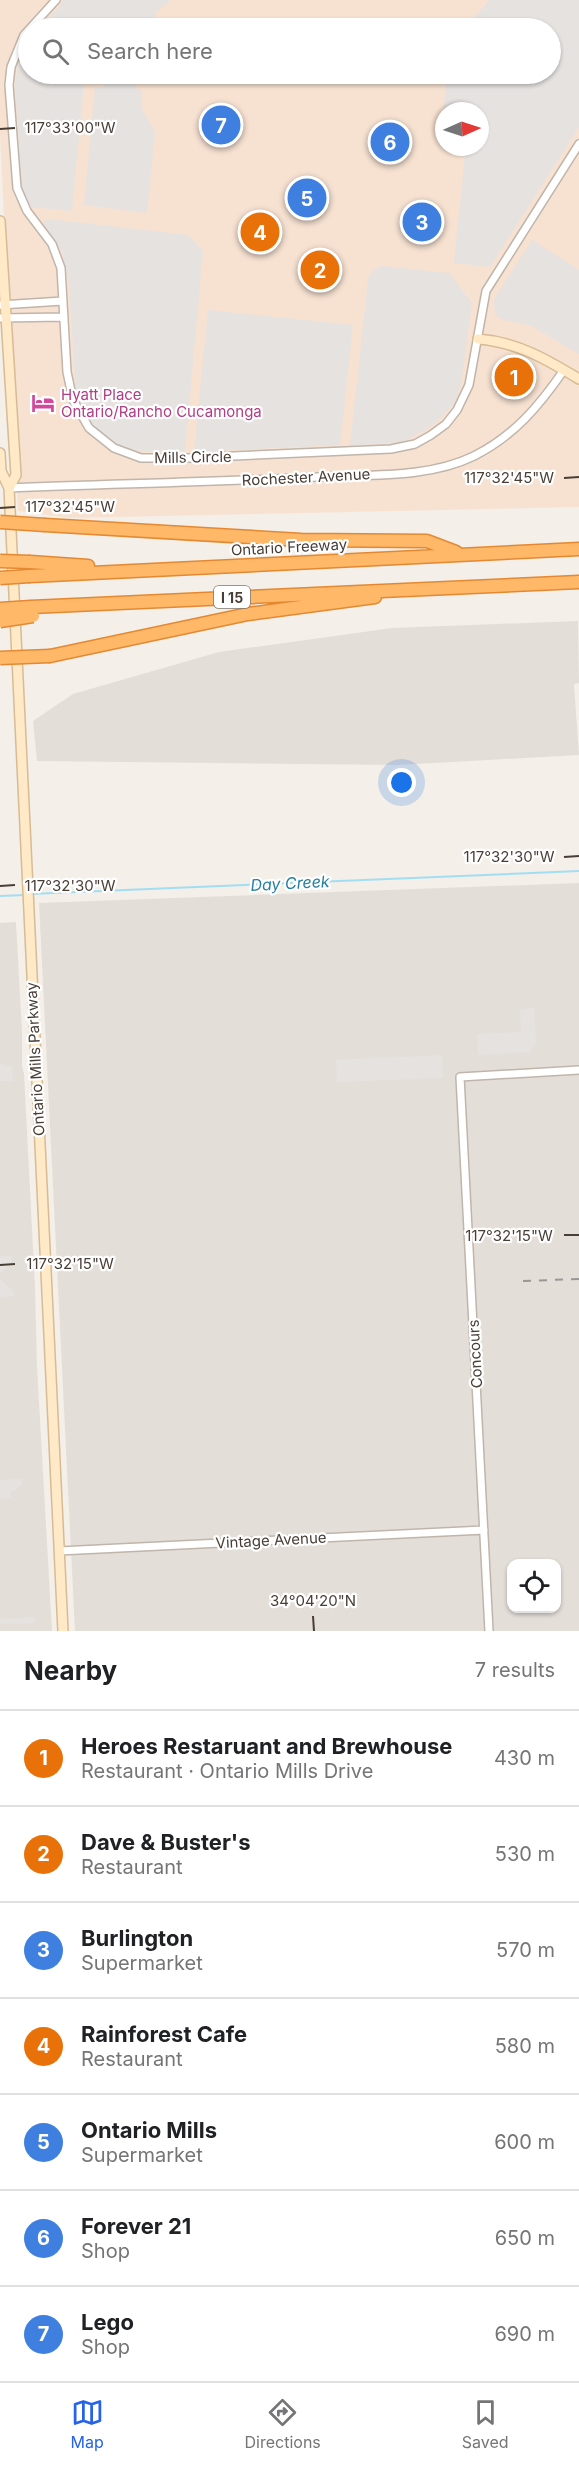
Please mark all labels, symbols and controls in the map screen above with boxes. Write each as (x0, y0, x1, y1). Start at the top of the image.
search box (18, 18, 561, 84)
icon: search (39, 35, 72, 68)
text: Search here (87, 38, 213, 64)
pin: 7 (202, 102, 240, 148)
north arrow (435, 102, 489, 156)
text: 117°33'00"W (24, 118, 116, 137)
pin: 6 (370, 120, 410, 164)
pin: 5 (288, 176, 326, 220)
pin: 3 (402, 200, 442, 244)
pin: 4 (240, 210, 280, 254)
pin: 2 (300, 248, 340, 292)
pin: 1 (494, 354, 534, 400)
place label: Hyatt Place Ontario/Rancho Cucamonga (61, 385, 262, 421)
hotel icon: Hyatt Place Ontario/Rancho Cucamonga (30, 390, 56, 416)
street label: Mills Circle (154, 447, 232, 467)
street label: Rochester Avenue (241, 464, 371, 490)
text: 117°32'45"W (464, 468, 554, 487)
text: 117°32'45"W (25, 497, 115, 516)
street label: Ontario Freeway (230, 534, 348, 560)
road number: I 15 (214, 586, 250, 608)
your location (387, 768, 416, 797)
text: 117°32'30"W (464, 847, 555, 866)
water label: Day Creek (250, 871, 330, 895)
text: 117°32'30"W (25, 876, 116, 895)
street label: Ontario Mills Parkway (21, 981, 49, 1136)
text: 117°32'15"W (465, 1226, 553, 1245)
text: 117°32'15"W (26, 1254, 114, 1273)
street label: Concours (464, 1319, 486, 1389)
street label: Vintage Avenue (215, 1528, 327, 1552)
map controls (507, 1559, 561, 1613)
button: locate (507, 1559, 561, 1613)
text: 34°04'20"N (270, 1591, 356, 1610)
text: Nearby (24, 1655, 117, 1686)
text: 7 results (475, 1658, 555, 1682)
text: Heroes Restaruant and Brewhouse (81, 1733, 452, 1759)
text: 1 (39, 1746, 48, 1770)
text: 430 m (494, 1746, 555, 1770)
text: Restaurant · Ontario Mills Drive (81, 1759, 373, 1783)
text: Dave & Buster's (81, 1829, 250, 1855)
text: 2 (37, 1842, 50, 1866)
text: 530 m (495, 1842, 555, 1866)
text: Restaurant (81, 1855, 183, 1879)
text: Burlington (81, 1925, 193, 1951)
text: 3 (37, 1938, 50, 1962)
text: 570 m (496, 1938, 555, 1962)
text: Supermarket (81, 1951, 203, 1975)
text: Rainforest Cafe (81, 2021, 247, 2047)
text: 4 (37, 2034, 50, 2058)
text: 580 m (495, 2034, 555, 2058)
text: Restaurant (81, 2047, 183, 2071)
text: Ontario Mills (81, 2117, 217, 2143)
text: 5 (37, 2130, 50, 2154)
text: 600 m (494, 2130, 555, 2154)
text: Supermarket (81, 2143, 203, 2167)
text: Forever 21 (81, 2213, 191, 2239)
text: 6 (37, 2226, 50, 2250)
text: 650 m (495, 2226, 555, 2250)
text: Shop (81, 2239, 130, 2263)
text: Lego (81, 2309, 134, 2335)
text: 7 (38, 2322, 49, 2346)
text: 690 m (494, 2322, 555, 2346)
text: Shop (81, 2335, 130, 2359)
tab: Map (70, 2396, 104, 2452)
tab: Directions (245, 2396, 321, 2452)
tab: Saved (462, 2396, 509, 2452)

